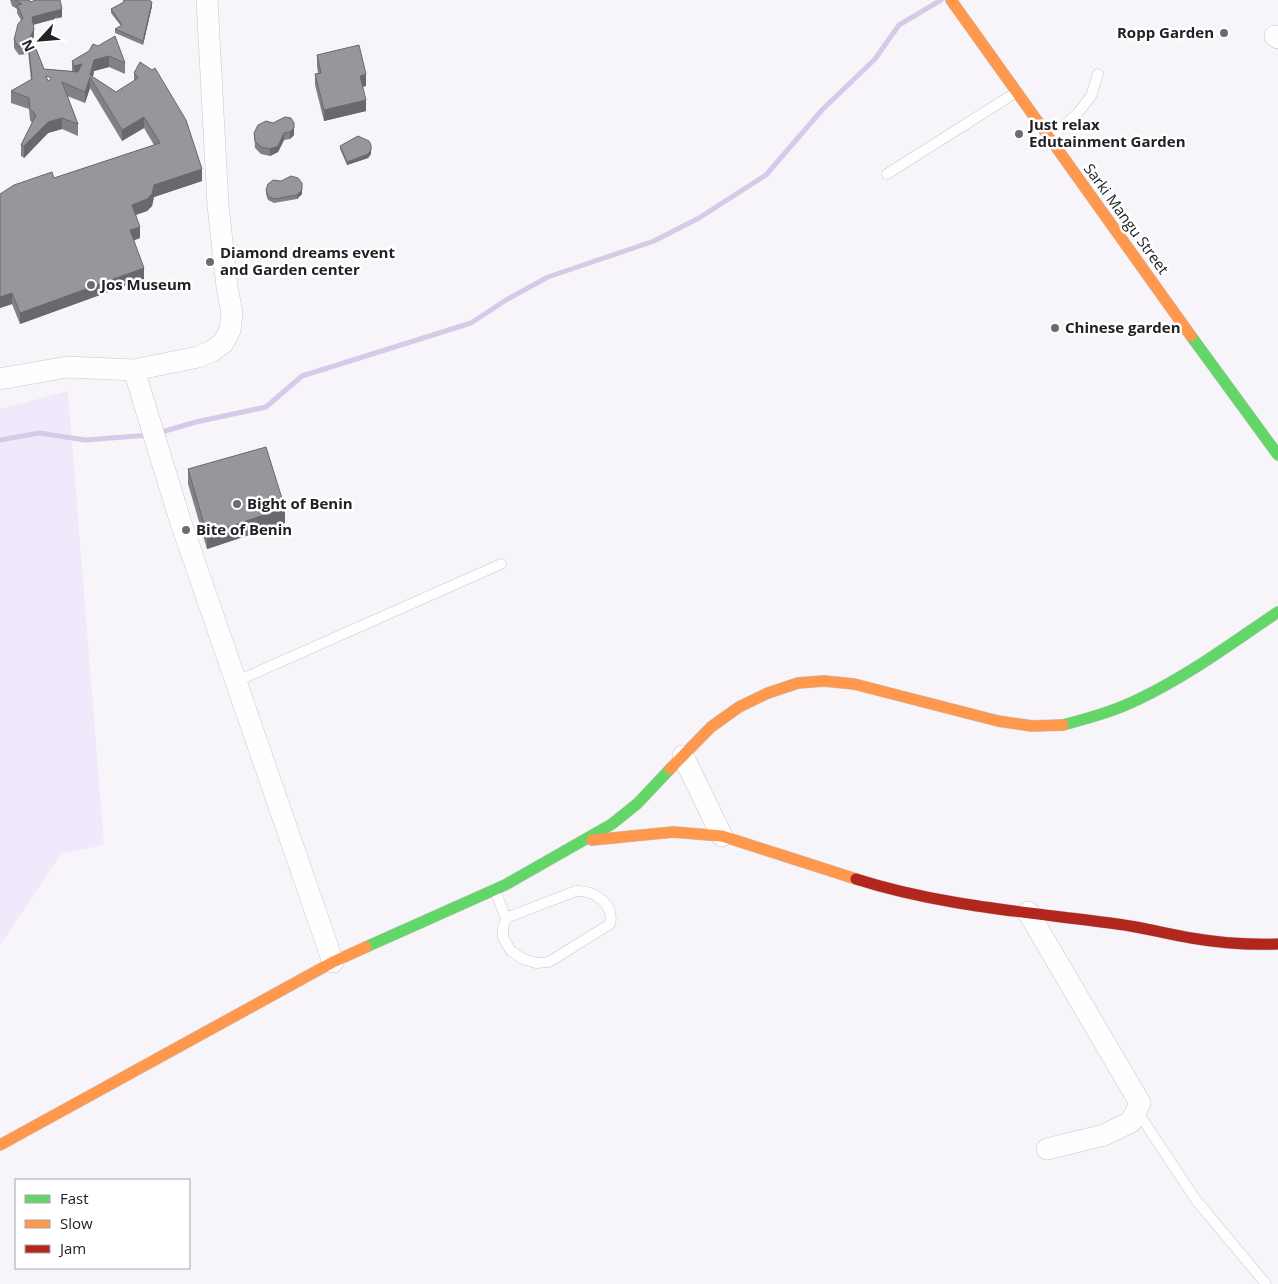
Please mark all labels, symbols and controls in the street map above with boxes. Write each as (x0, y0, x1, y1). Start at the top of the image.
north arrow (15, 15, 65, 65)
place label: Ropp Garden (1117, 22, 1214, 42)
marker: Ropp Garden (1218, 27, 1230, 39)
text: N (17, 37, 39, 55)
place label: Just relax Edutainment Garden (1027, 114, 1186, 151)
marker: Just relax Edutainment Garden (1013, 128, 1025, 140)
street label: Sarki Mangu Street (1080, 159, 1174, 278)
place label: Diamond dreams event and Garden center (220, 242, 395, 279)
marker: Diamond dreams event and Garden center (204, 256, 216, 268)
place label: Jos Museum (99, 274, 192, 294)
marker: Jos Museum (85, 279, 97, 291)
place label: Chinese garden (1065, 317, 1181, 337)
marker: Chinese garden (1049, 322, 1061, 334)
place label: Bight of Benin (247, 493, 353, 513)
marker: Bight of Benin (231, 498, 243, 510)
place label: Bite of Benin (196, 519, 292, 539)
marker: Bite of Benin (180, 524, 192, 536)
legend (15, 1179, 190, 1269)
text: Fast (60, 1188, 89, 1208)
text: Slow (60, 1213, 93, 1233)
text: Jam (58, 1238, 86, 1258)

